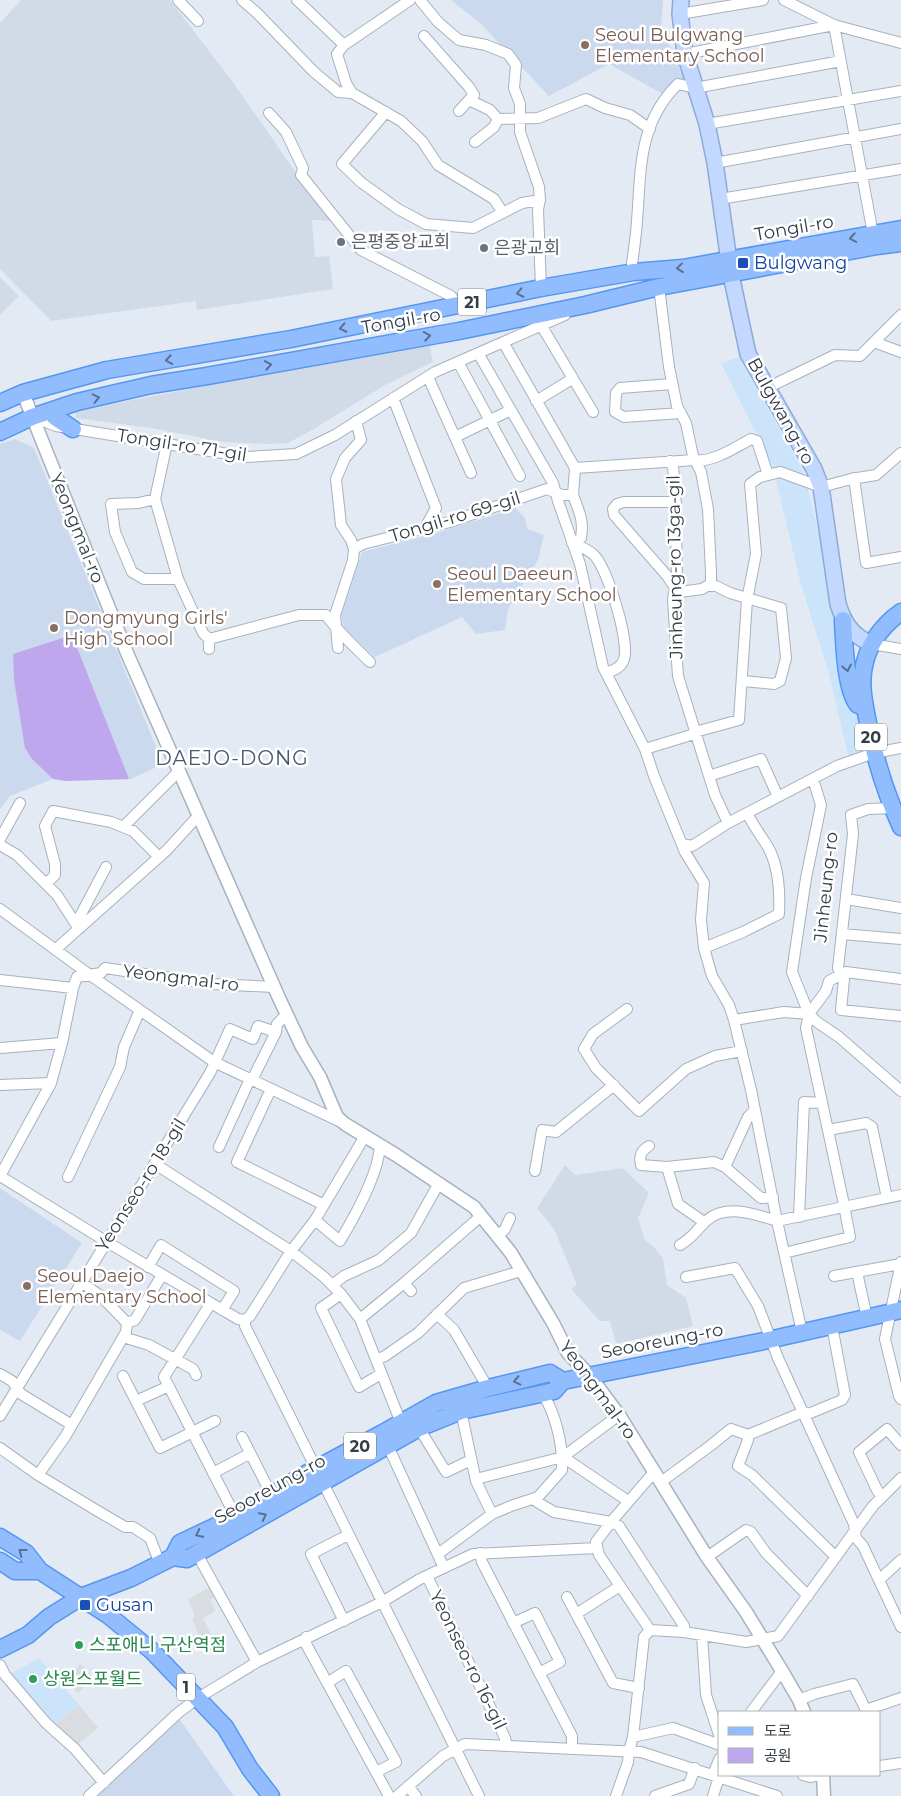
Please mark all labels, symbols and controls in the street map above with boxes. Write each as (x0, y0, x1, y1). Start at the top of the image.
place label: Seoul Bulgwang Elementary School (595, 24, 765, 67)
marker: Seoul Bulgwang Elementary School (579, 39, 591, 51)
street label: Tongil-ro (753, 210, 835, 246)
place label: 은평중앙교회 (351, 231, 450, 253)
one-way arrow (849, 232, 857, 242)
marker: 은평중앙교회 (335, 236, 347, 248)
place label: 은광교회 (494, 237, 560, 259)
marker: 은광교회 (478, 242, 490, 254)
place label: Bulgwang (754, 252, 847, 274)
marker: Bulgwang (736, 256, 750, 270)
one-way arrow (676, 262, 684, 273)
one-way arrow (515, 287, 524, 298)
road number: 21 (458, 288, 486, 316)
street label: Tongil-ro (360, 303, 442, 339)
one-way arrow (339, 322, 348, 333)
one-way arrow (423, 332, 432, 342)
one-way arrow (164, 354, 173, 364)
street label: Bulgwang-ro (743, 354, 819, 468)
one-way arrow (263, 361, 272, 371)
one-way arrow (91, 393, 100, 404)
street label: Tongil-ro 71-gil (116, 424, 248, 466)
street label: Yeongmal-ro (45, 470, 109, 586)
street label: Jinheung-ro 13ga-gil (662, 475, 688, 660)
street label: Tongil-ro 69-gil (387, 487, 523, 547)
place label: Seoul Daeeun Elementary School (447, 563, 617, 606)
marker: Seoul Daeeun Elementary School (431, 578, 443, 590)
place label: Dongmyung Girls' High School (64, 607, 228, 650)
marker: Dongmyung Girls' High School (48, 622, 60, 634)
one-way arrow (841, 664, 852, 673)
road number: 20 (855, 724, 887, 750)
district label: DAEJO-DONG (155, 746, 309, 770)
street label: Jinheung-ro (809, 831, 843, 944)
street label: Yeongmal-ro (122, 960, 240, 996)
street label: Yeonseo-ro 18-gil (91, 1114, 191, 1256)
place label: Seoul Daejo Elementary School (37, 1265, 207, 1308)
marker: Seoul Daejo Elementary School (21, 1280, 33, 1292)
street label: Seooreung-ro (599, 1318, 725, 1364)
street label: Yeongmal-ro (555, 1336, 641, 1444)
one-way arrow (512, 1375, 521, 1386)
road number: 20 (344, 1432, 376, 1460)
street label: Seooreung-ro (210, 1449, 330, 1529)
one-way arrow (258, 1512, 267, 1522)
one-way arrow (195, 1528, 204, 1538)
one-way arrow (18, 1549, 28, 1558)
street label: Yeonseo-ro 16-gil (425, 1587, 511, 1733)
place label: Gusan (96, 1594, 154, 1616)
marker: Gusan (78, 1598, 92, 1612)
place label: 스포애니 구산역점 (89, 1634, 226, 1656)
marker: 스포애니 구산역점 (73, 1639, 85, 1651)
place label: 상원스포월드 (43, 1668, 142, 1690)
marker: 상원스포월드 (27, 1673, 39, 1685)
road number: 1 (177, 1674, 195, 1700)
legend (718, 1711, 881, 1776)
text: 도로 (764, 1721, 792, 1740)
text: 공원 (764, 1746, 792, 1765)

